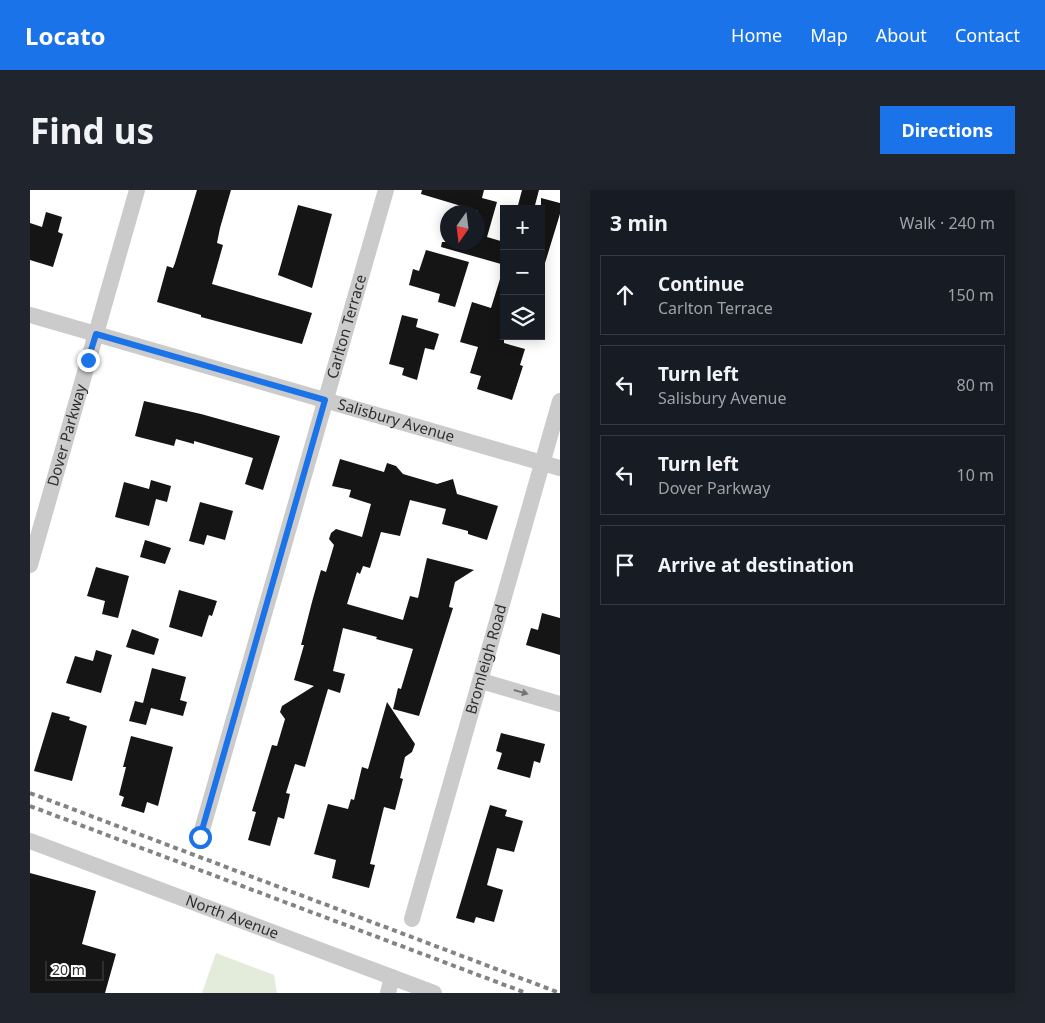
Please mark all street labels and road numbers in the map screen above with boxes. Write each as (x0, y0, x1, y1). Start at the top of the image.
street label: Carlton Terrace (321, 272, 370, 381)
street label: Dover Parkway (42, 381, 90, 488)
street label: Salisbury Avenue (336, 393, 457, 446)
street label: Bromleigh Road (460, 602, 510, 716)
street label: North Avenue (183, 890, 282, 943)

